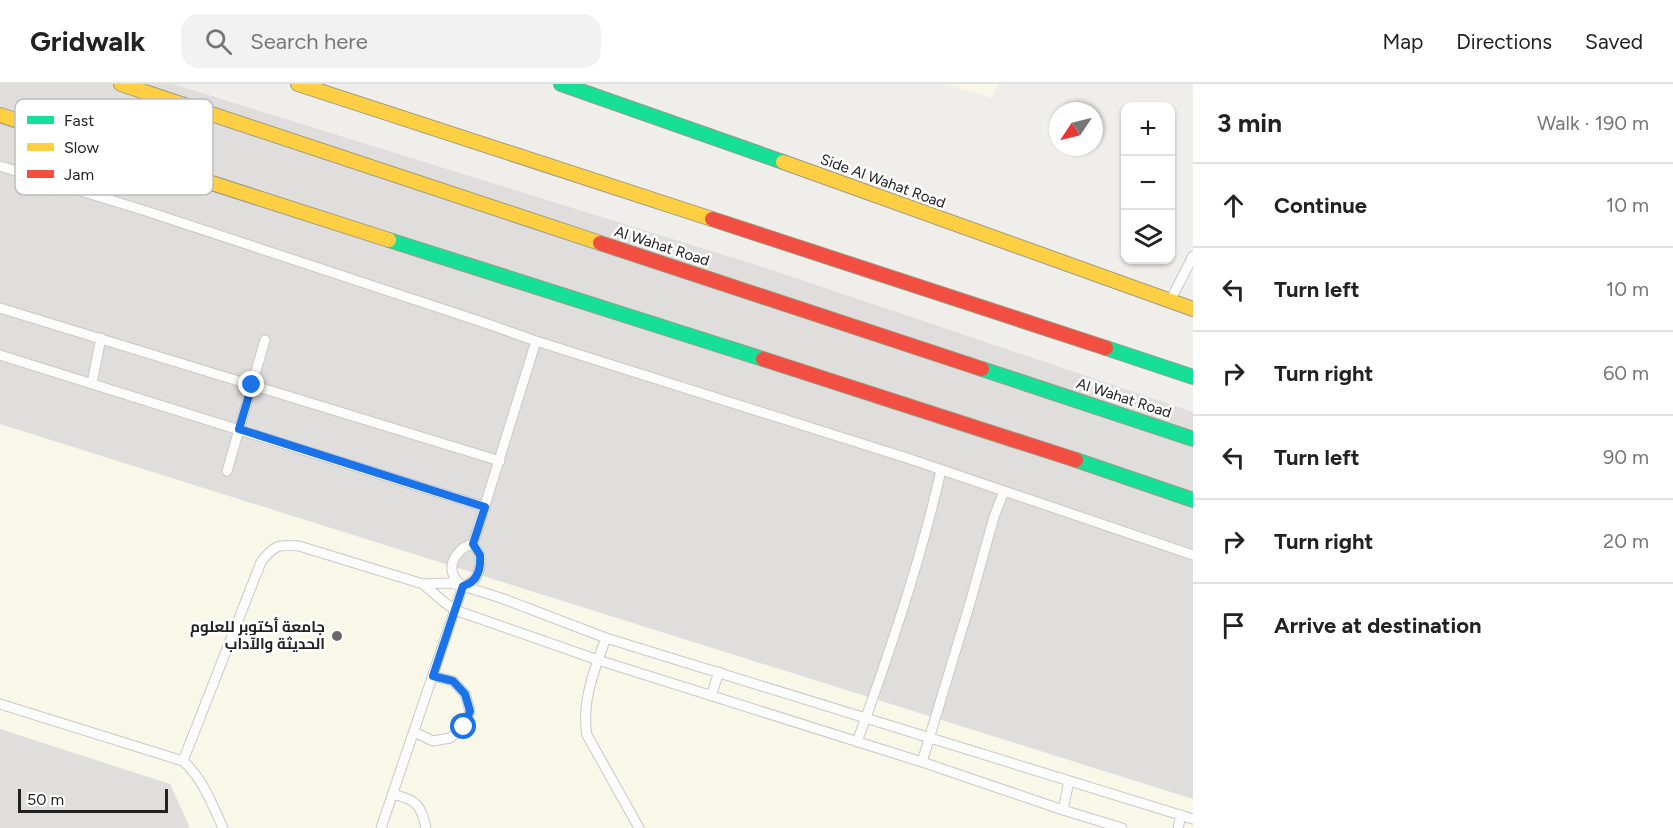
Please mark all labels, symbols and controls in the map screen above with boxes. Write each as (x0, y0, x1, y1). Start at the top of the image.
search box (181, 14, 601, 68)
text: Gridwalk (30, 24, 145, 58)
icon: search (202, 25, 235, 58)
text: Search here (250, 28, 368, 55)
text: Map (1382, 29, 1423, 54)
text: Directions (1456, 29, 1552, 54)
text: Saved (1585, 29, 1643, 54)
legend (15, 99, 213, 195)
north arrow (1049, 102, 1103, 156)
map controls (1121, 102, 1175, 264)
button: + (1121, 102, 1175, 156)
text: 3 min (1217, 107, 1282, 139)
text: Fast (64, 111, 94, 130)
text: Walk · 190 m (1537, 111, 1649, 135)
text: Slow (64, 138, 99, 157)
street label: Side Al Wahat Road (818, 150, 948, 212)
button: − (1121, 156, 1175, 210)
text: Jam (64, 165, 94, 184)
icon: ahead (1217, 189, 1250, 222)
text: Continue (1274, 192, 1367, 219)
text: 10 m (1606, 193, 1649, 217)
button: layers (1121, 210, 1175, 264)
street label: Al Wahat Road (612, 222, 712, 270)
icon: left (1217, 273, 1250, 306)
text: Turn left (1274, 276, 1360, 303)
text: 10 m (1606, 277, 1649, 301)
icon: right (1217, 357, 1250, 390)
text: Turn right (1274, 360, 1373, 387)
text: 60 m (1603, 361, 1649, 385)
route end (238, 371, 264, 397)
street label: Al Wahat Road (1074, 374, 1174, 422)
icon: left (1217, 441, 1250, 474)
text: Turn left (1274, 444, 1360, 471)
text: 90 m (1603, 445, 1649, 469)
icon: right (1217, 525, 1250, 558)
text: Turn right (1274, 528, 1373, 555)
text: 20 m (1603, 529, 1649, 553)
icon: arrive (1217, 609, 1250, 642)
text: Arrive at destination (1274, 612, 1482, 639)
place label: جامعة أكتوبر للعلوم الحديثة والآداب (190, 617, 325, 653)
marker: جامعة أكتوبر للعلوم الحديثة والآداب (330, 629, 344, 643)
route start (450, 713, 476, 739)
scale bar (18, 786, 168, 814)
text: 50 m (27, 790, 64, 809)

